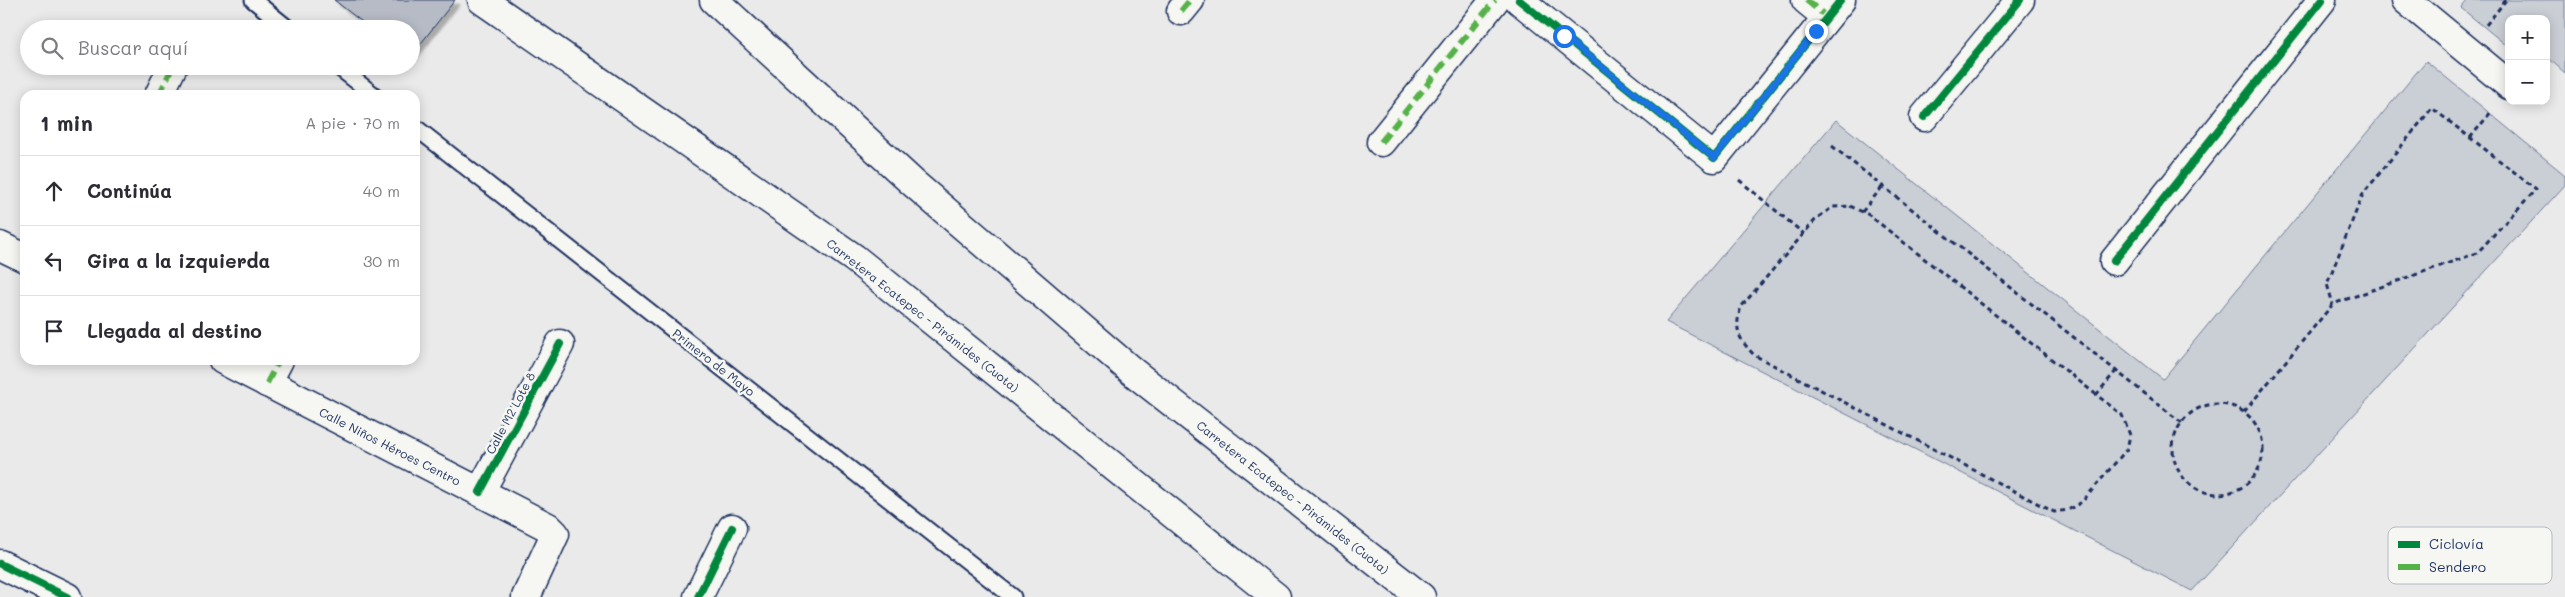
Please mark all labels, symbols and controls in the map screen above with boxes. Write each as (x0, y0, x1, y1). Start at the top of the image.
map controls (2505, 15, 2550, 105)
button: + (2505, 15, 2550, 60)
search box (20, 20, 420, 75)
route end (1805, 20, 1828, 43)
route start (1553, 25, 1576, 48)
icon: search (38, 34, 66, 62)
text: Buscar aquí (78, 35, 188, 60)
button: − (2505, 60, 2550, 105)
text: 1 min (40, 109, 93, 136)
text: A pie · 70 m (305, 112, 400, 133)
icon: ahead (40, 177, 68, 205)
text: Continúa (87, 178, 172, 203)
text: 40 m (363, 180, 400, 201)
street label: Carretera Ecatepec - Pirámides (Cuota) (824, 235, 1022, 395)
icon: left (40, 247, 68, 275)
text: Gira a la izquierda (87, 248, 270, 273)
text: 30 m (363, 250, 400, 271)
icon: arrive (40, 317, 68, 345)
text: Llegada al destino (87, 318, 262, 343)
street label: Primero de Mayo (670, 325, 758, 399)
street label: Calle M2 Lote 8 (482, 369, 538, 457)
street label: Calle Niños Héroes Centro (317, 403, 463, 489)
street label: Carretera Ecatepec - Pirámides (Cuota) (1194, 417, 1392, 577)
legend (2388, 527, 2552, 584)
text: Ciclovía (2429, 534, 2484, 553)
text: Sendero (2429, 557, 2486, 576)

